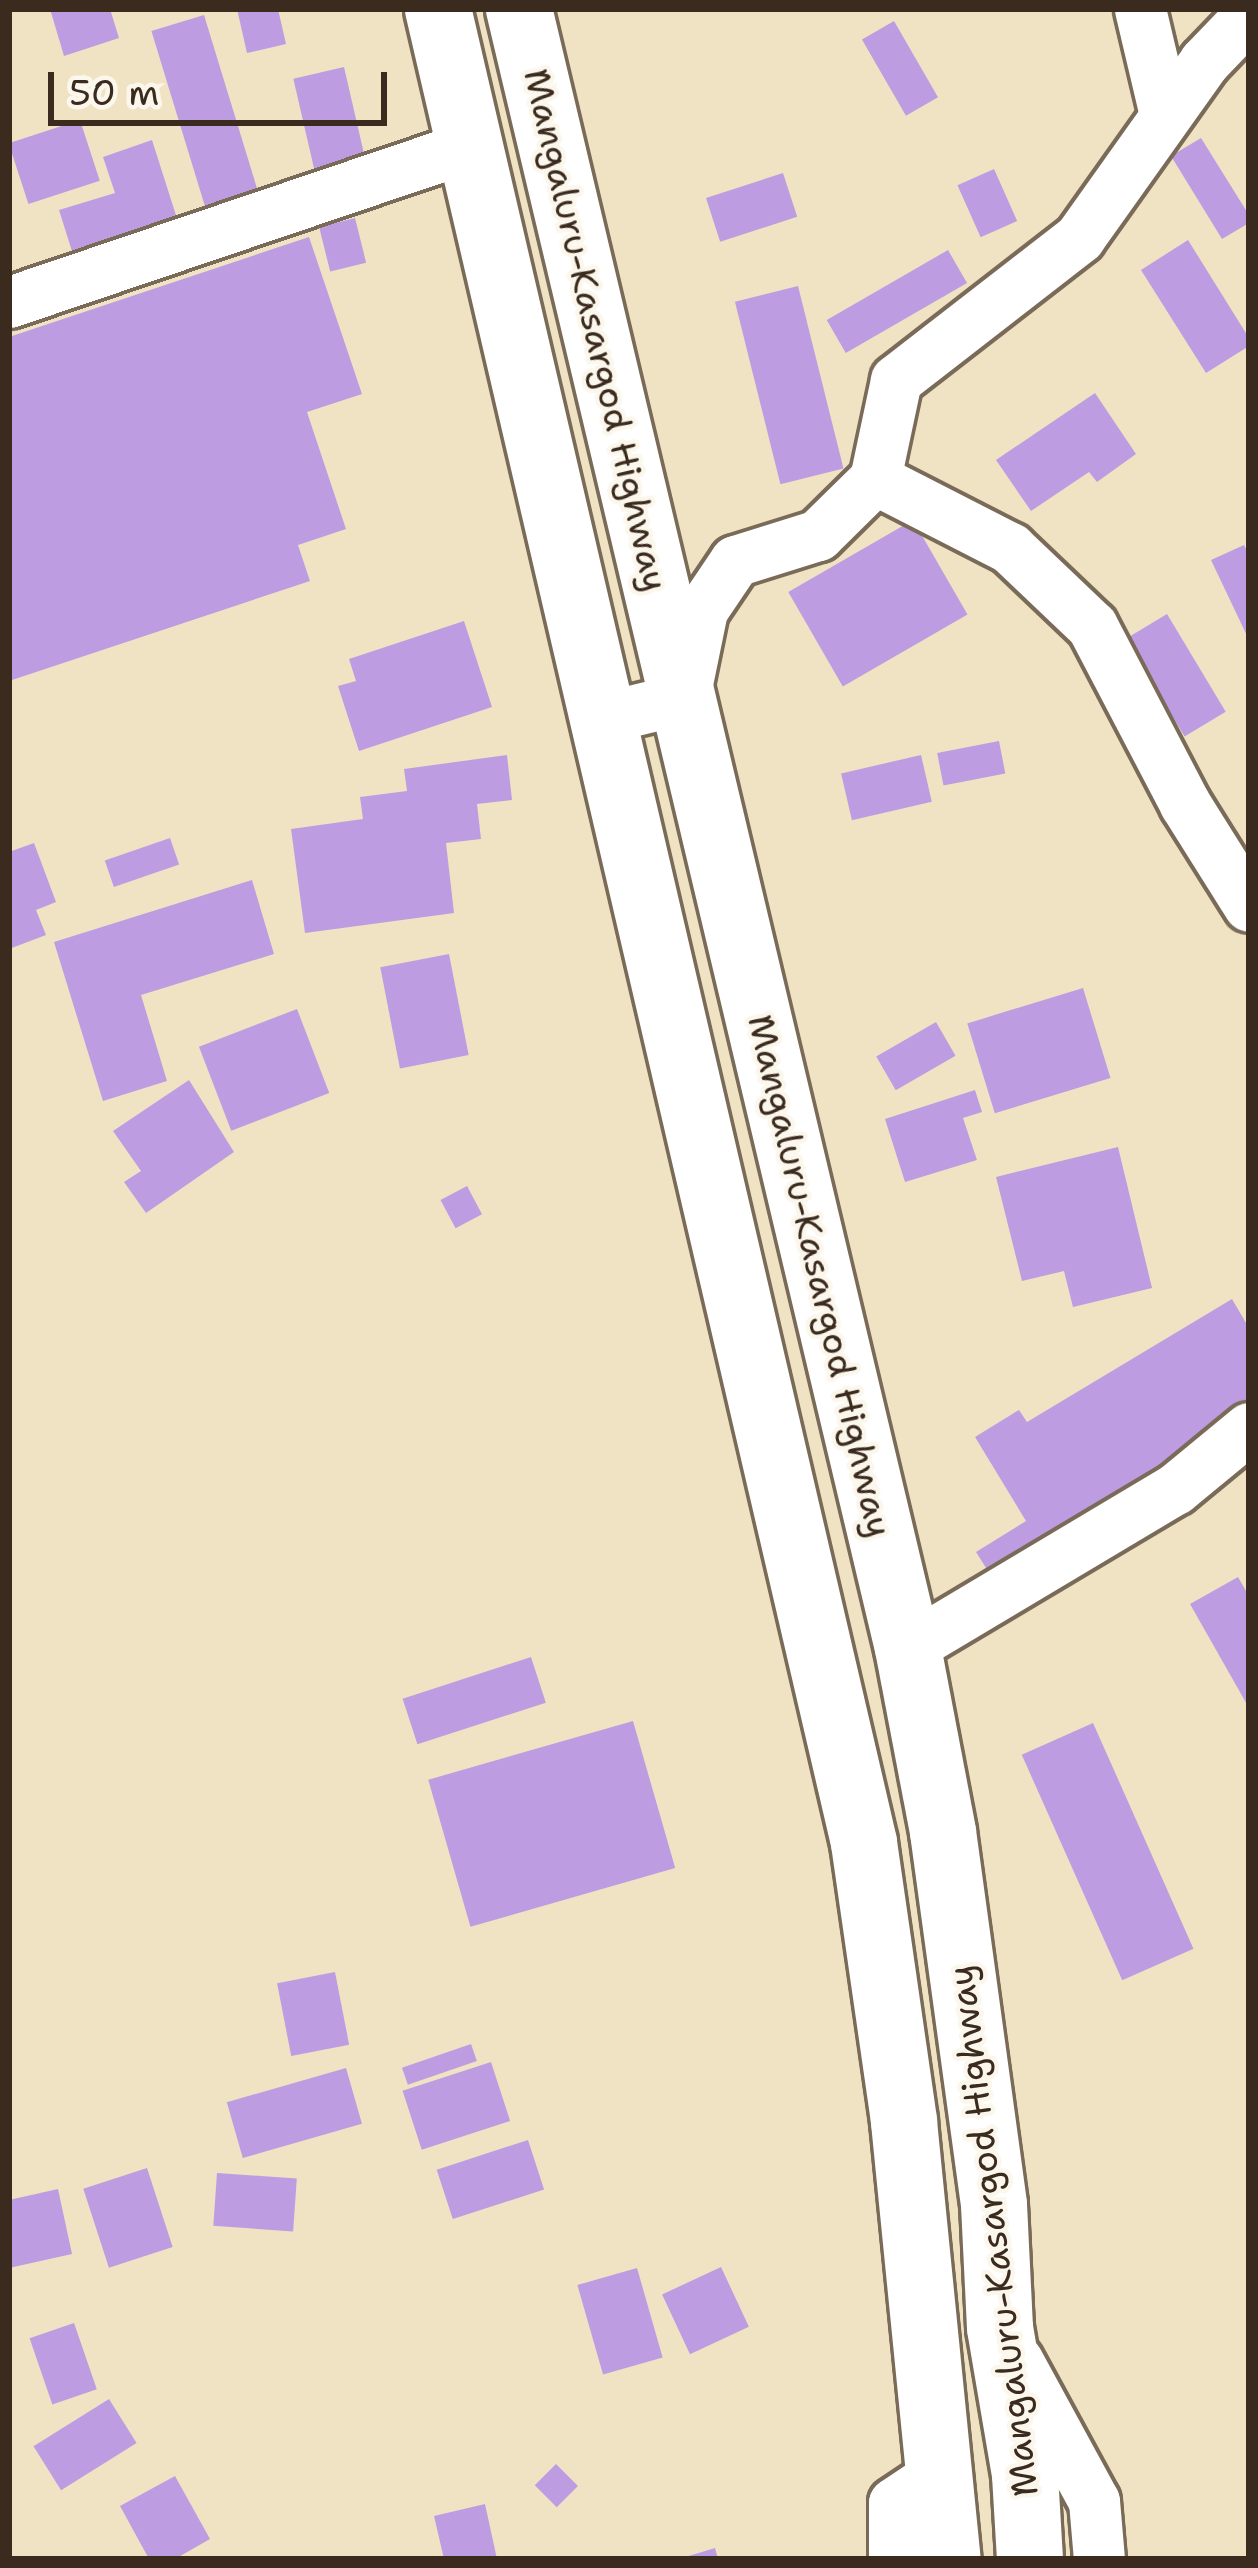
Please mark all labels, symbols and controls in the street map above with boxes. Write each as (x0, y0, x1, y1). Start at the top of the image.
scale bar (54, 48, 393, 122)
street label: Mangaluru-Kasargod Highway (515, 64, 677, 596)
text: 50 m (69, 68, 159, 117)
street label: Mangaluru-Kasargod Highway (739, 1010, 901, 1542)
street label: Mangaluru-Kasargod Highway (939, 1963, 1047, 2499)

